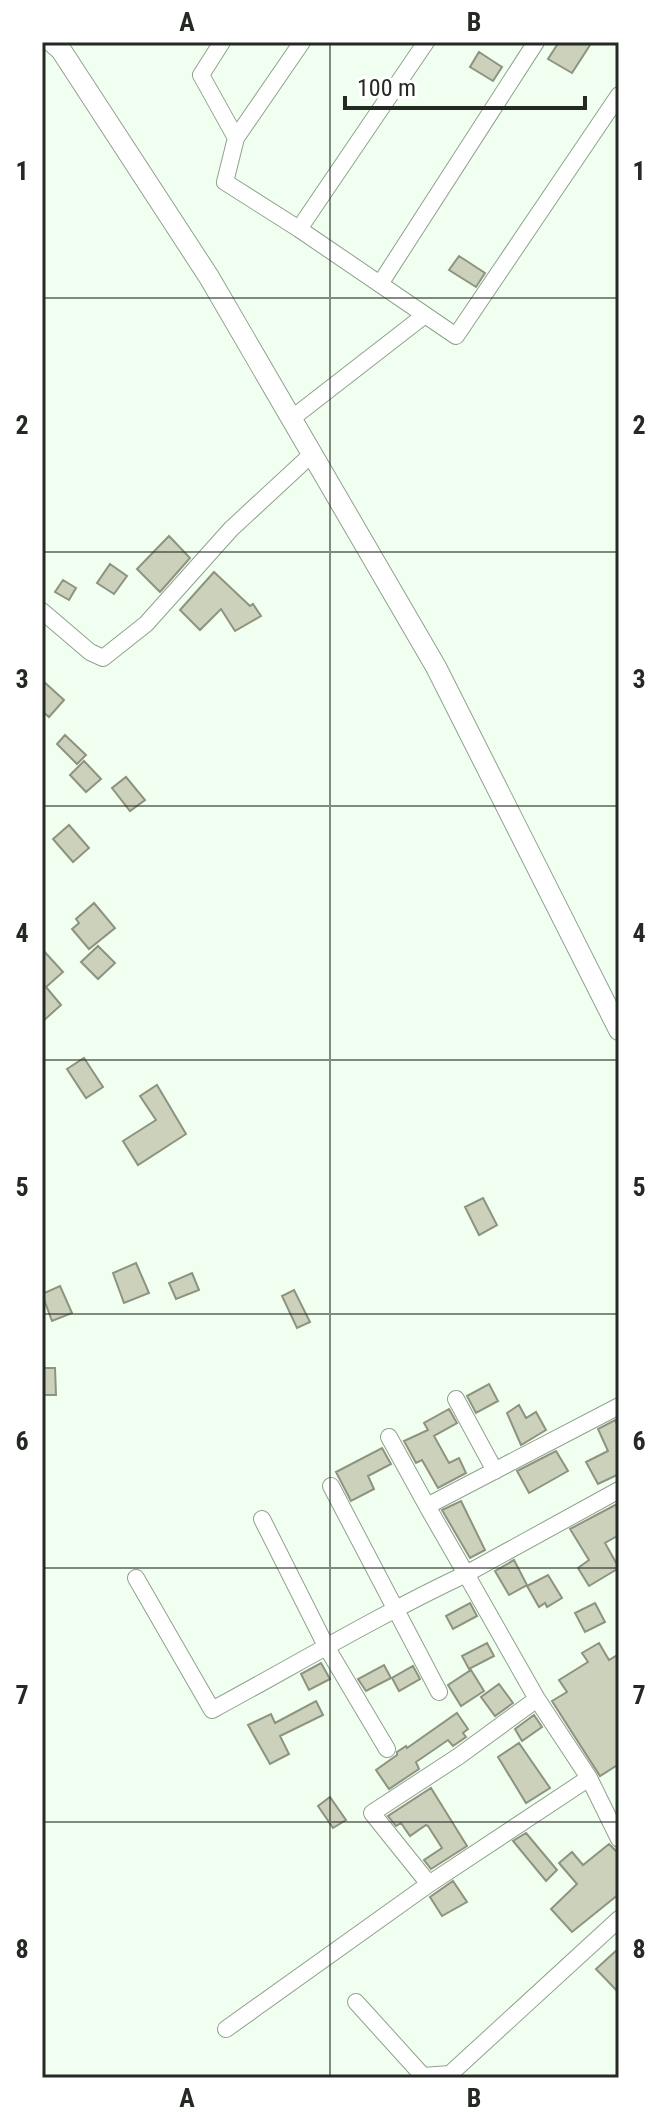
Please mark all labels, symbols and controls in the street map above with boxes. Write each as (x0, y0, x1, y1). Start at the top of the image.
text: A (179, 7, 195, 37)
text: B (467, 7, 481, 37)
scale bar (345, 60, 585, 110)
text: 100 m (357, 74, 416, 102)
text: 1 (15, 156, 29, 186)
text: 1 (632, 156, 646, 186)
text: 2 (15, 410, 29, 440)
text: 2 (632, 410, 646, 440)
text: 3 (15, 664, 29, 694)
text: 3 (632, 664, 646, 694)
text: 4 (15, 918, 29, 948)
text: 4 (632, 918, 646, 948)
text: 5 (15, 1172, 29, 1202)
text: 5 (632, 1172, 646, 1202)
text: 6 (15, 1426, 29, 1456)
text: 6 (632, 1426, 646, 1456)
text: 7 (15, 1680, 29, 1710)
text: 7 (632, 1680, 646, 1710)
text: 8 (15, 1934, 29, 1964)
text: 8 (632, 1934, 646, 1964)
text: A (179, 2083, 195, 2113)
text: B (467, 2083, 481, 2113)

